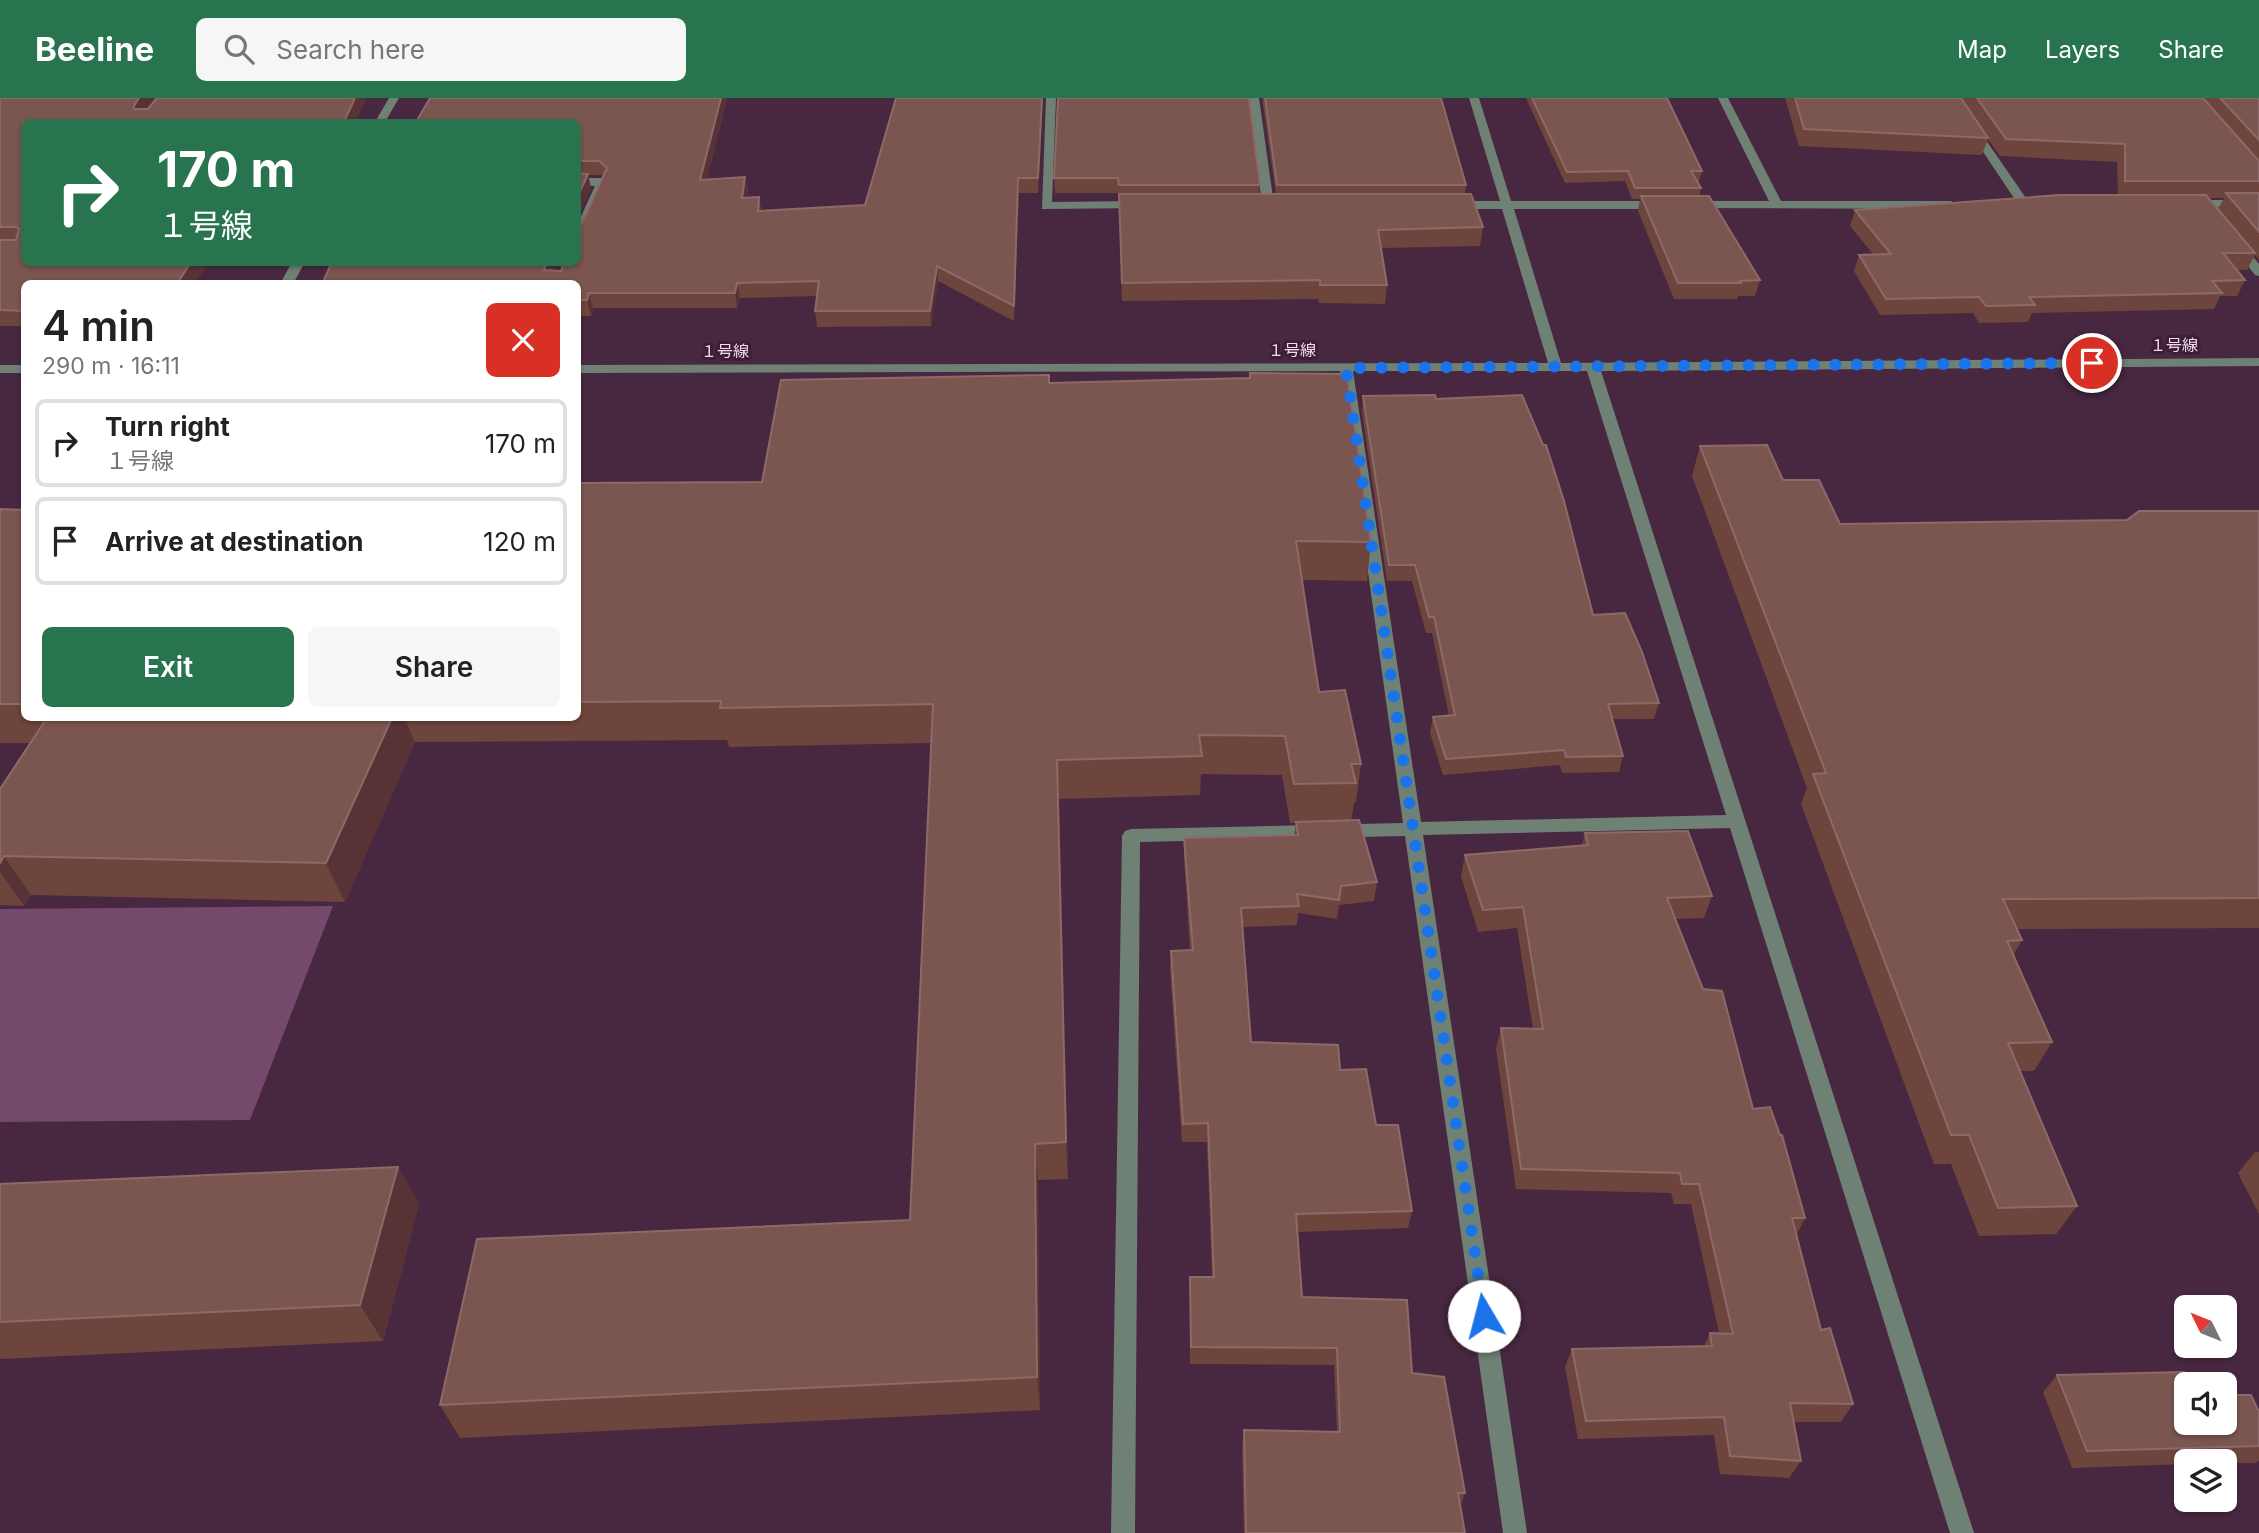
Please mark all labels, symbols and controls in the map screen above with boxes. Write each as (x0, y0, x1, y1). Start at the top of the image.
search box (196, 18, 686, 81)
text: Beeline (35, 29, 154, 69)
icon: search (220, 30, 258, 68)
text: Search here (276, 34, 425, 65)
text: Map (1957, 35, 2007, 64)
text: Layers (2045, 35, 2120, 64)
text: Share (2158, 35, 2224, 64)
text: 170 m (157, 140, 295, 199)
icon: right (42, 147, 133, 238)
text: １号線 (157, 206, 253, 245)
text: 4 min (42, 300, 155, 351)
button: close (486, 303, 560, 377)
pin (2062, 333, 2122, 393)
street label: １号線 (2150, 335, 2198, 355)
street label: １号線 (1268, 340, 1316, 360)
street label: １号線 (701, 341, 749, 361)
icon: arrive (2073, 344, 2111, 382)
text: 290 m · 16:11 (42, 352, 180, 380)
text: Turn right (105, 411, 230, 442)
icon: right (46, 424, 84, 462)
text: 170 m (485, 428, 556, 459)
text: １号線 (105, 447, 174, 475)
icon: arrive (46, 522, 84, 560)
text: Arrive at destination (105, 526, 364, 557)
text: 120 m (483, 526, 556, 557)
button: Exit (42, 627, 294, 707)
button: Share (308, 627, 560, 707)
position arrow (1447, 1279, 1521, 1353)
north arrow (2174, 1295, 2236, 1358)
map controls (2174, 1295, 2237, 1512)
button: sound (2174, 1372, 2237, 1435)
button: layers (2174, 1449, 2237, 1512)

